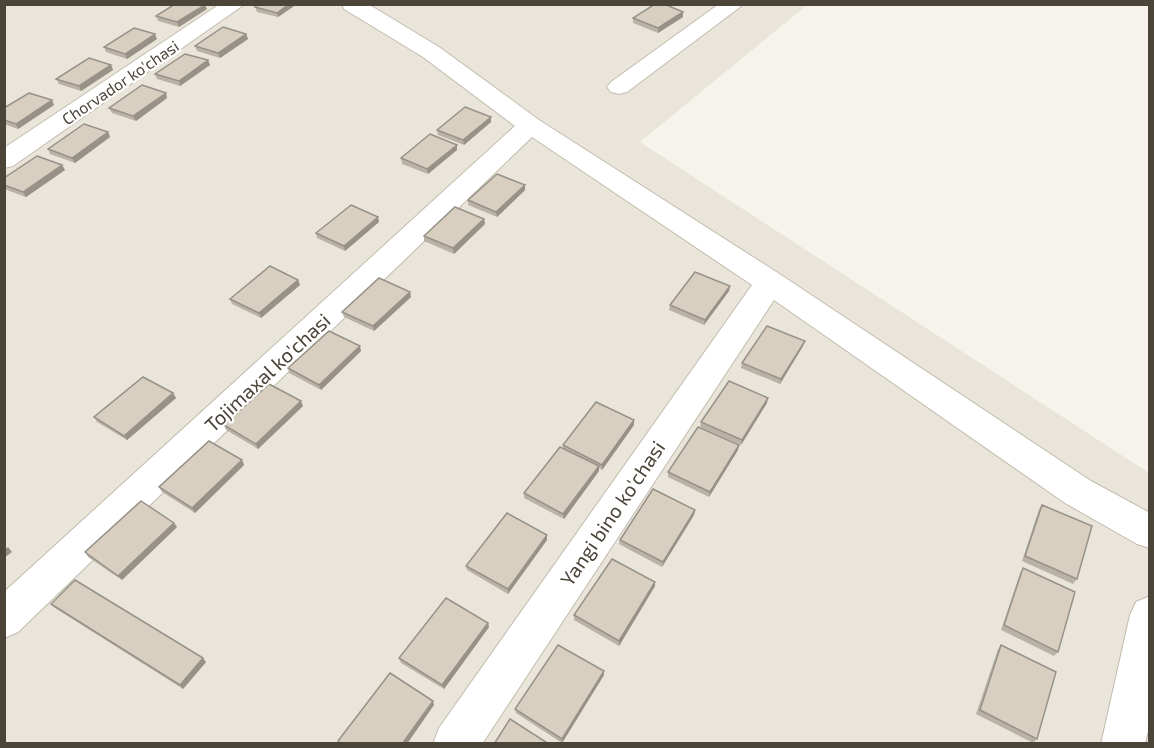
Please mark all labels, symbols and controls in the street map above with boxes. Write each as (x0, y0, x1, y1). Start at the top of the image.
street label: Chorvador ko'chasi (58, 36, 182, 128)
street label: Tojimaxal ko'chasi (199, 308, 335, 436)
street label: Yangi bino ko'chasi (555, 436, 669, 590)

